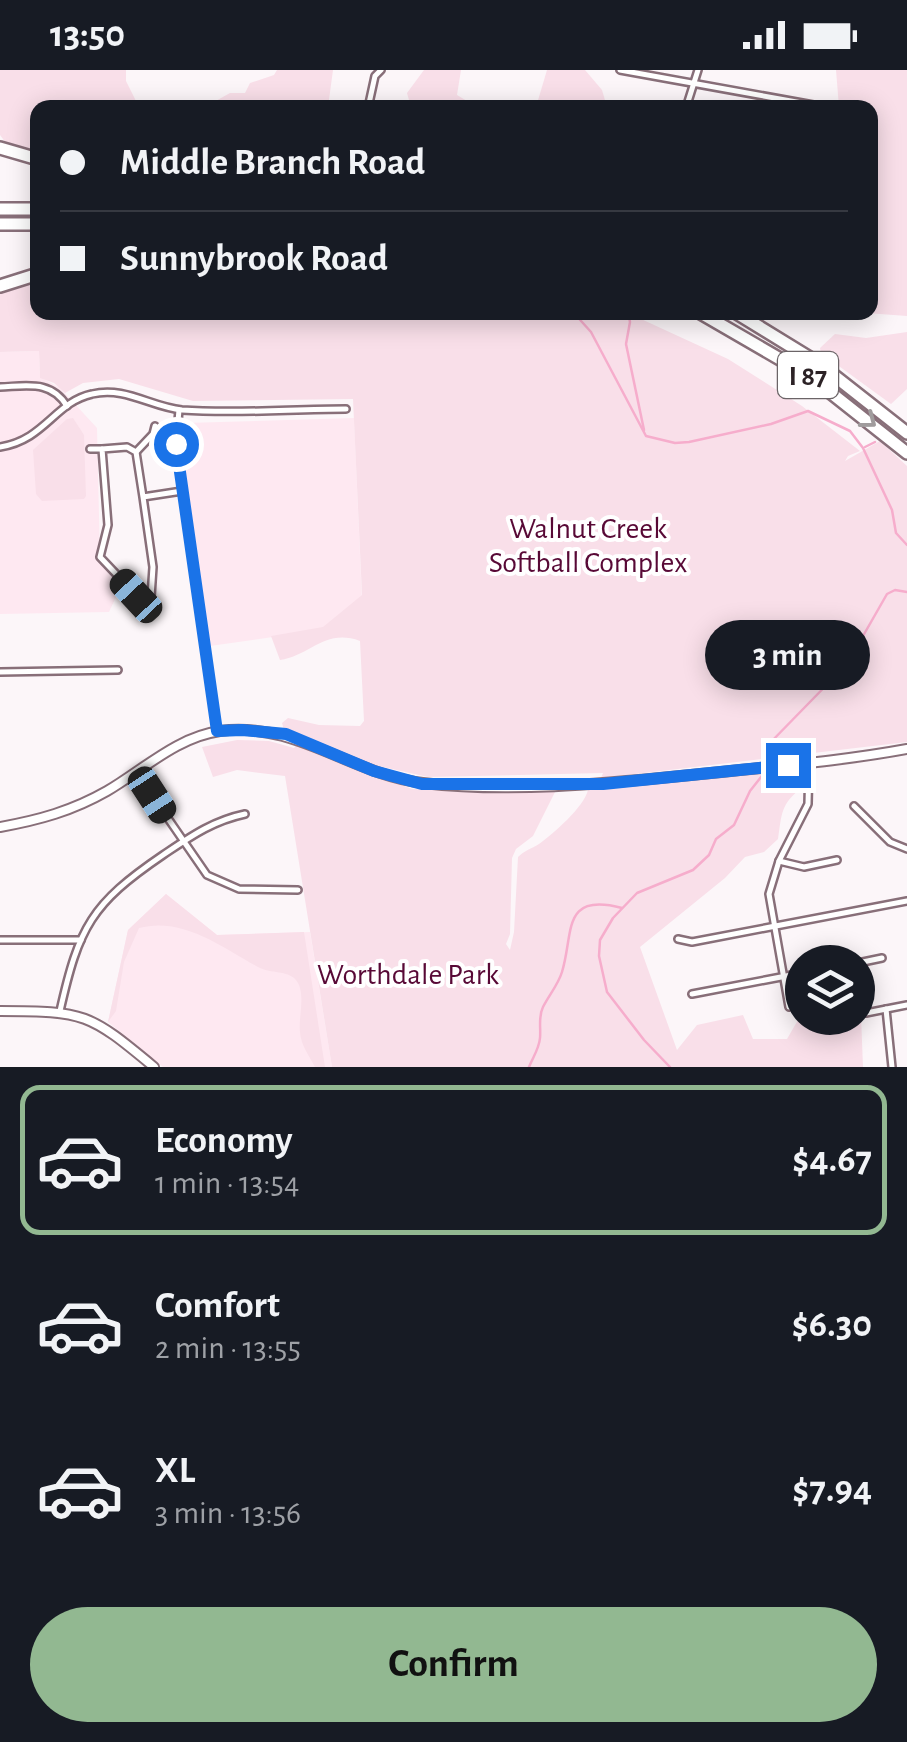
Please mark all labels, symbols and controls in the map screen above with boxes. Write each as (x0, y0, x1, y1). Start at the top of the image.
text: 13:50 (50, 16, 125, 54)
text: Middle Branch Road (120, 144, 425, 182)
text: Sunnybrook Road (120, 240, 388, 278)
road number: I 87 (778, 352, 838, 398)
one-way arrow (858, 410, 876, 427)
route start (154, 422, 199, 467)
park label: Walnut Creek Softball Complex (489, 514, 687, 578)
car (105, 564, 167, 628)
callout: 3 min (706, 620, 870, 690)
text: 3 min (753, 639, 822, 671)
route end (766, 743, 811, 788)
car (123, 762, 181, 828)
map controls (785, 945, 875, 1035)
button: layers (785, 945, 875, 1035)
park label: Worthdale Park (317, 960, 499, 990)
icon: car (35, 1115, 125, 1205)
text: Economy (155, 1122, 293, 1160)
text: $4.67 (792, 1141, 872, 1179)
text: 1 min · 13:54 (155, 1167, 299, 1199)
icon: car (35, 1280, 125, 1370)
text: Comfort (155, 1287, 280, 1325)
text: $6.30 (792, 1306, 872, 1344)
text: 2 min · 13:55 (155, 1332, 301, 1364)
icon: car (35, 1445, 125, 1535)
text: XL (155, 1452, 195, 1490)
text: $7.94 (792, 1471, 872, 1509)
text: 3 min · 13:56 (155, 1497, 301, 1529)
button: Confirm (30, 1607, 877, 1722)

